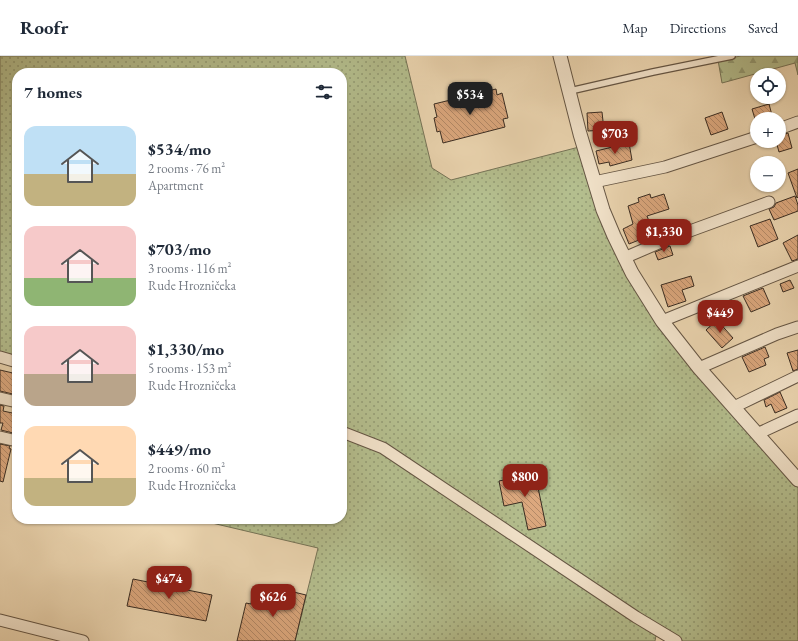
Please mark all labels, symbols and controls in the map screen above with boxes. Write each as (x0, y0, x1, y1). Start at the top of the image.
text: Roofr (20, 15, 68, 40)
text: Map (622, 19, 648, 37)
text: Directions (670, 19, 726, 37)
text: Saved (748, 19, 778, 37)
map controls (750, 68, 786, 192)
button: locate (750, 68, 786, 104)
text: 7 homes (24, 81, 82, 103)
icon: filters (313, 81, 335, 103)
pin: $534 (446, 82, 494, 116)
text: $534 (457, 86, 483, 103)
button: + (750, 112, 786, 148)
pin: $703 (591, 121, 639, 155)
text: $703 (602, 125, 628, 142)
text: $534/mo (148, 138, 211, 160)
icon: home (56, 142, 104, 190)
button: − (750, 156, 786, 192)
text: 2 rooms · 76 m² (148, 160, 225, 177)
text: Apartment (148, 177, 203, 194)
pin: $1,330 (631, 219, 697, 253)
text: $1,330 (646, 223, 682, 240)
text: $703/mo (148, 238, 211, 260)
icon: home (56, 242, 104, 290)
text: 3 rooms · 116 m² (148, 260, 232, 277)
text: Rude Hrozničeka (148, 277, 236, 294)
pin: $449 (696, 300, 744, 334)
text: $449 (707, 304, 733, 321)
text: $1,330/mo (148, 338, 224, 360)
icon: home (56, 342, 104, 390)
text: 5 rooms · 153 m² (148, 360, 232, 377)
text: Rude Hrozničeka (148, 377, 236, 394)
text: $449/mo (148, 438, 211, 460)
icon: home (56, 442, 104, 490)
text: 2 rooms · 60 m² (148, 460, 225, 477)
pin: $800 (501, 464, 549, 498)
text: $800 (512, 468, 538, 485)
text: Rude Hrozničeka (148, 477, 236, 494)
pin: $474 (145, 566, 193, 600)
text: $474 (156, 570, 182, 587)
pin: $626 (249, 584, 297, 618)
text: $626 (260, 588, 286, 605)

